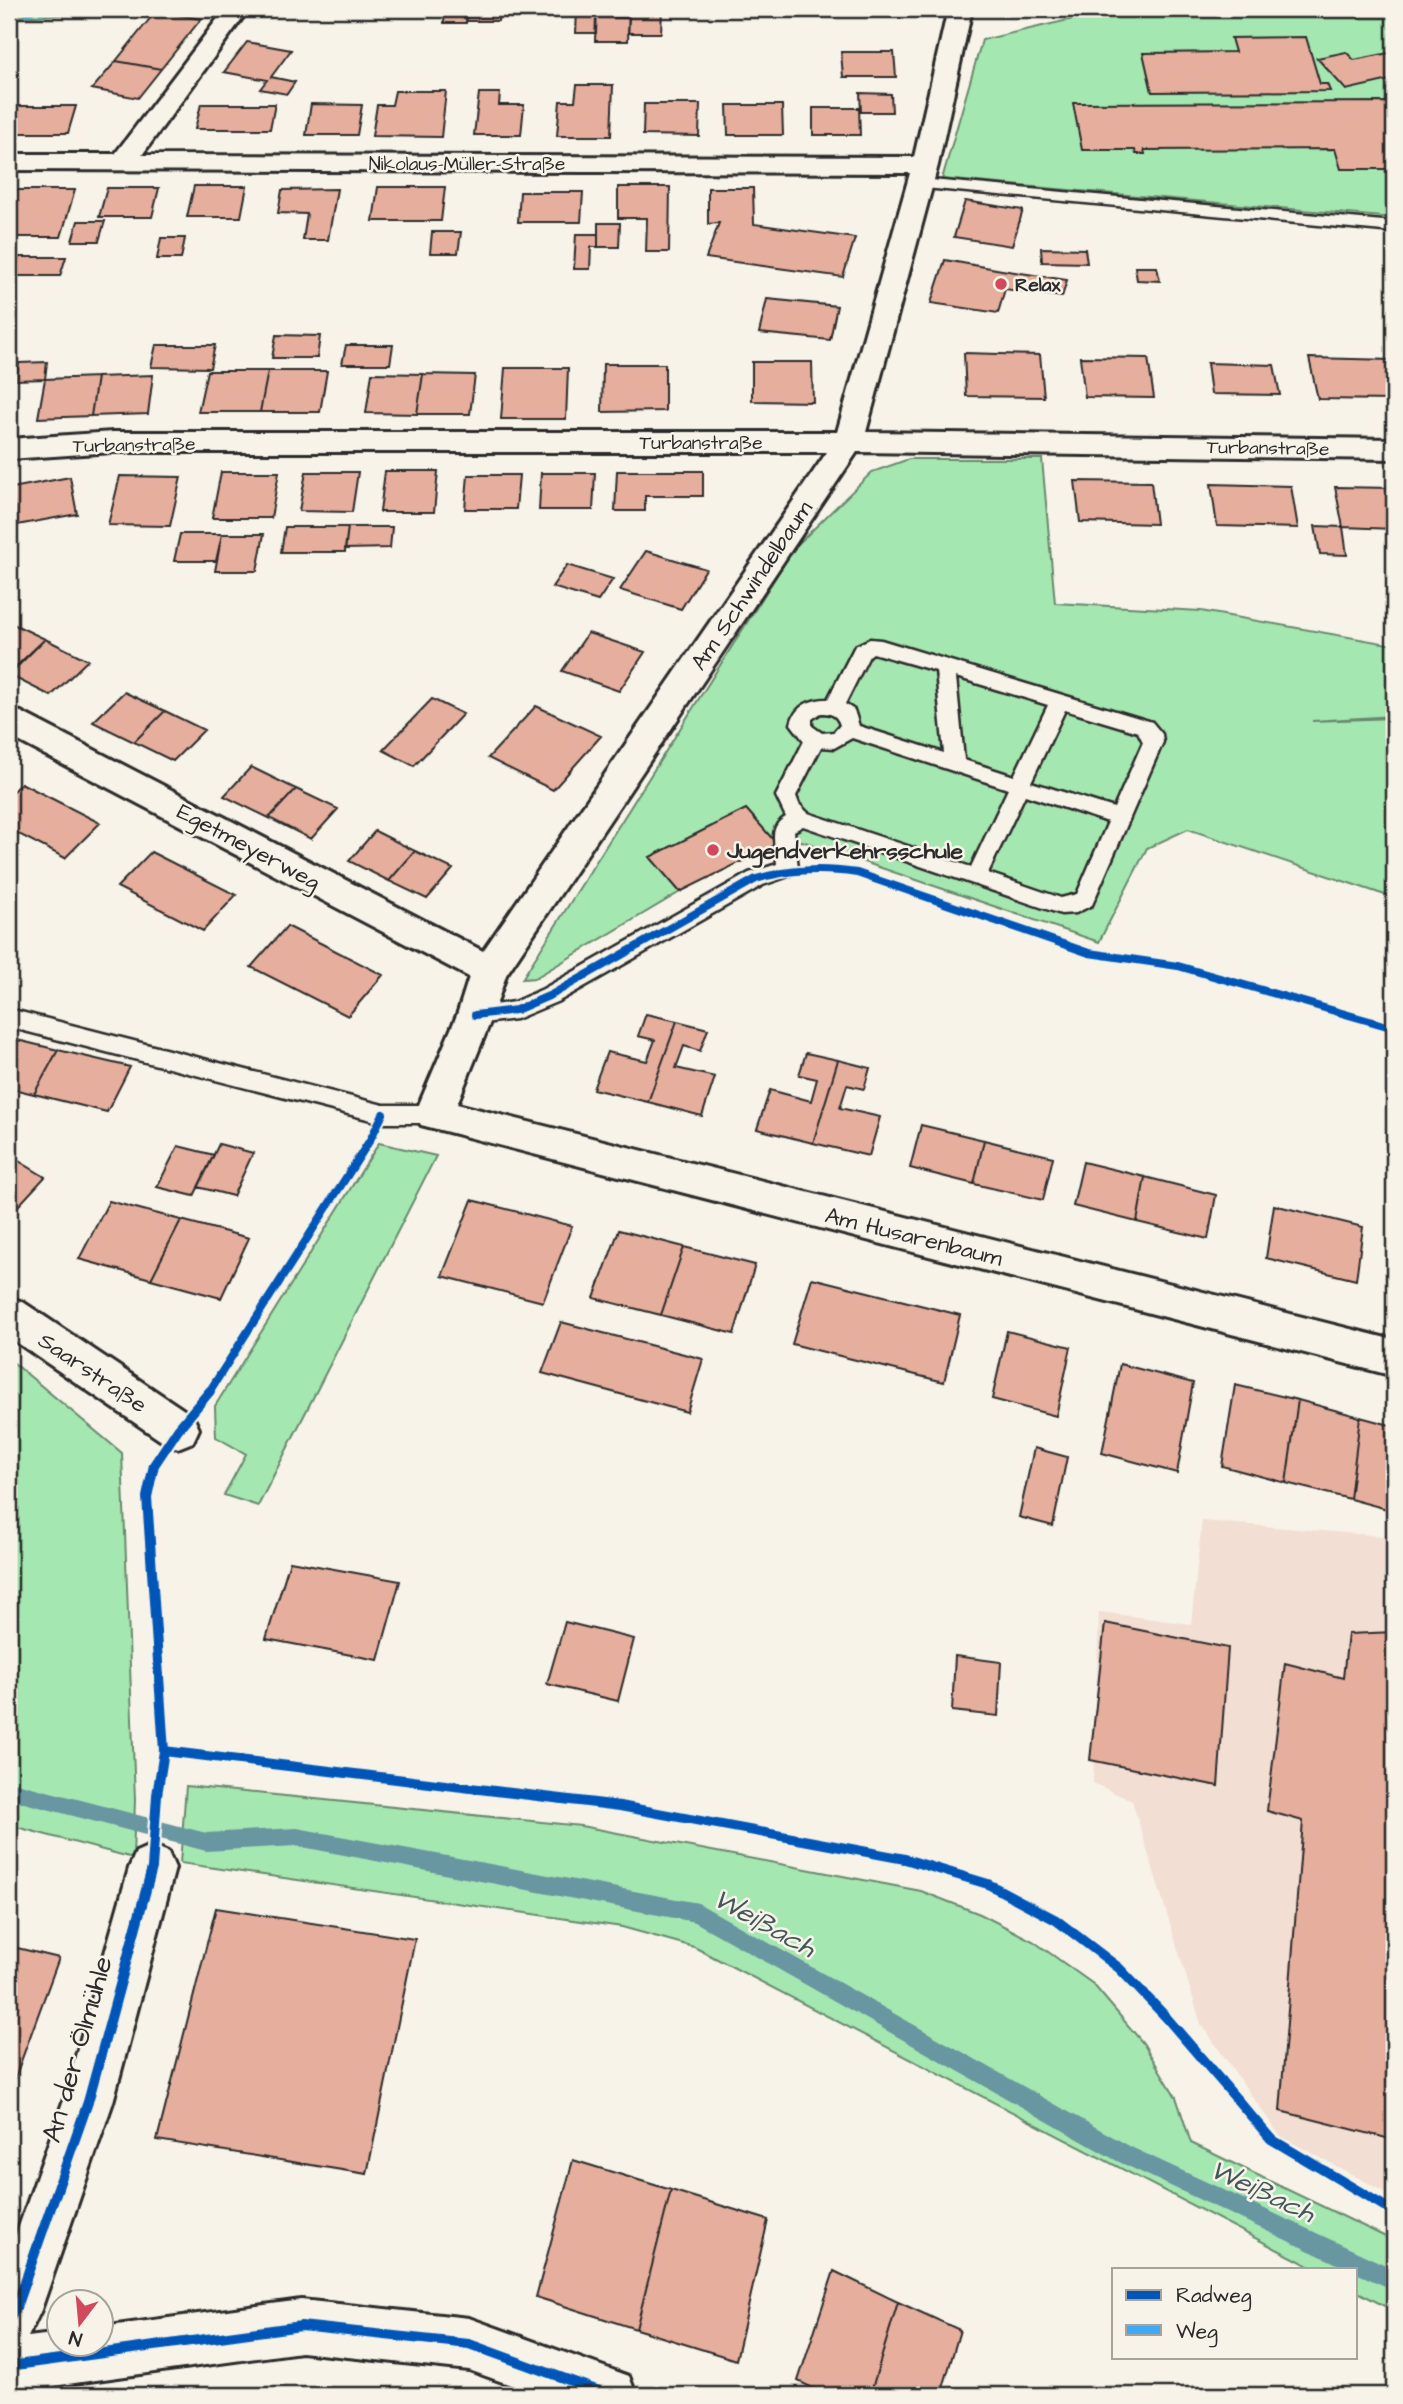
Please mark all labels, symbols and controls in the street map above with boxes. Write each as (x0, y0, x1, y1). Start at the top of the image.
street label: Nikolaus-Müller-Straße (369, 151, 565, 178)
place label: Relax (1015, 272, 1061, 299)
marker: Relax (993, 276, 1009, 292)
street label: Turbanstraße (640, 430, 762, 457)
street label: Turbanstraße (72, 431, 196, 460)
street label: Turbanstraße (1206, 434, 1330, 463)
street label: Am Schwindelbaum (683, 494, 821, 677)
street label: Egetmeyerweg (171, 796, 326, 899)
place label: Jugendverkehrsschule (726, 835, 963, 868)
marker: Jugendverkehrsschule (705, 842, 721, 858)
street label: Am Husarenbaum (822, 1199, 1006, 1274)
street label: Saarstraße (32, 1325, 153, 1421)
water label: Weißach (706, 1879, 823, 1968)
street label: An der Ölmühle (32, 1952, 123, 2147)
water label: Weißach (1204, 2150, 1322, 2233)
legend (1112, 2268, 1358, 2358)
text: Radweg (1176, 2281, 1252, 2312)
north arrow (46, 2288, 116, 2358)
text: Weg (1176, 2317, 1218, 2348)
text: N (66, 2323, 85, 2353)

